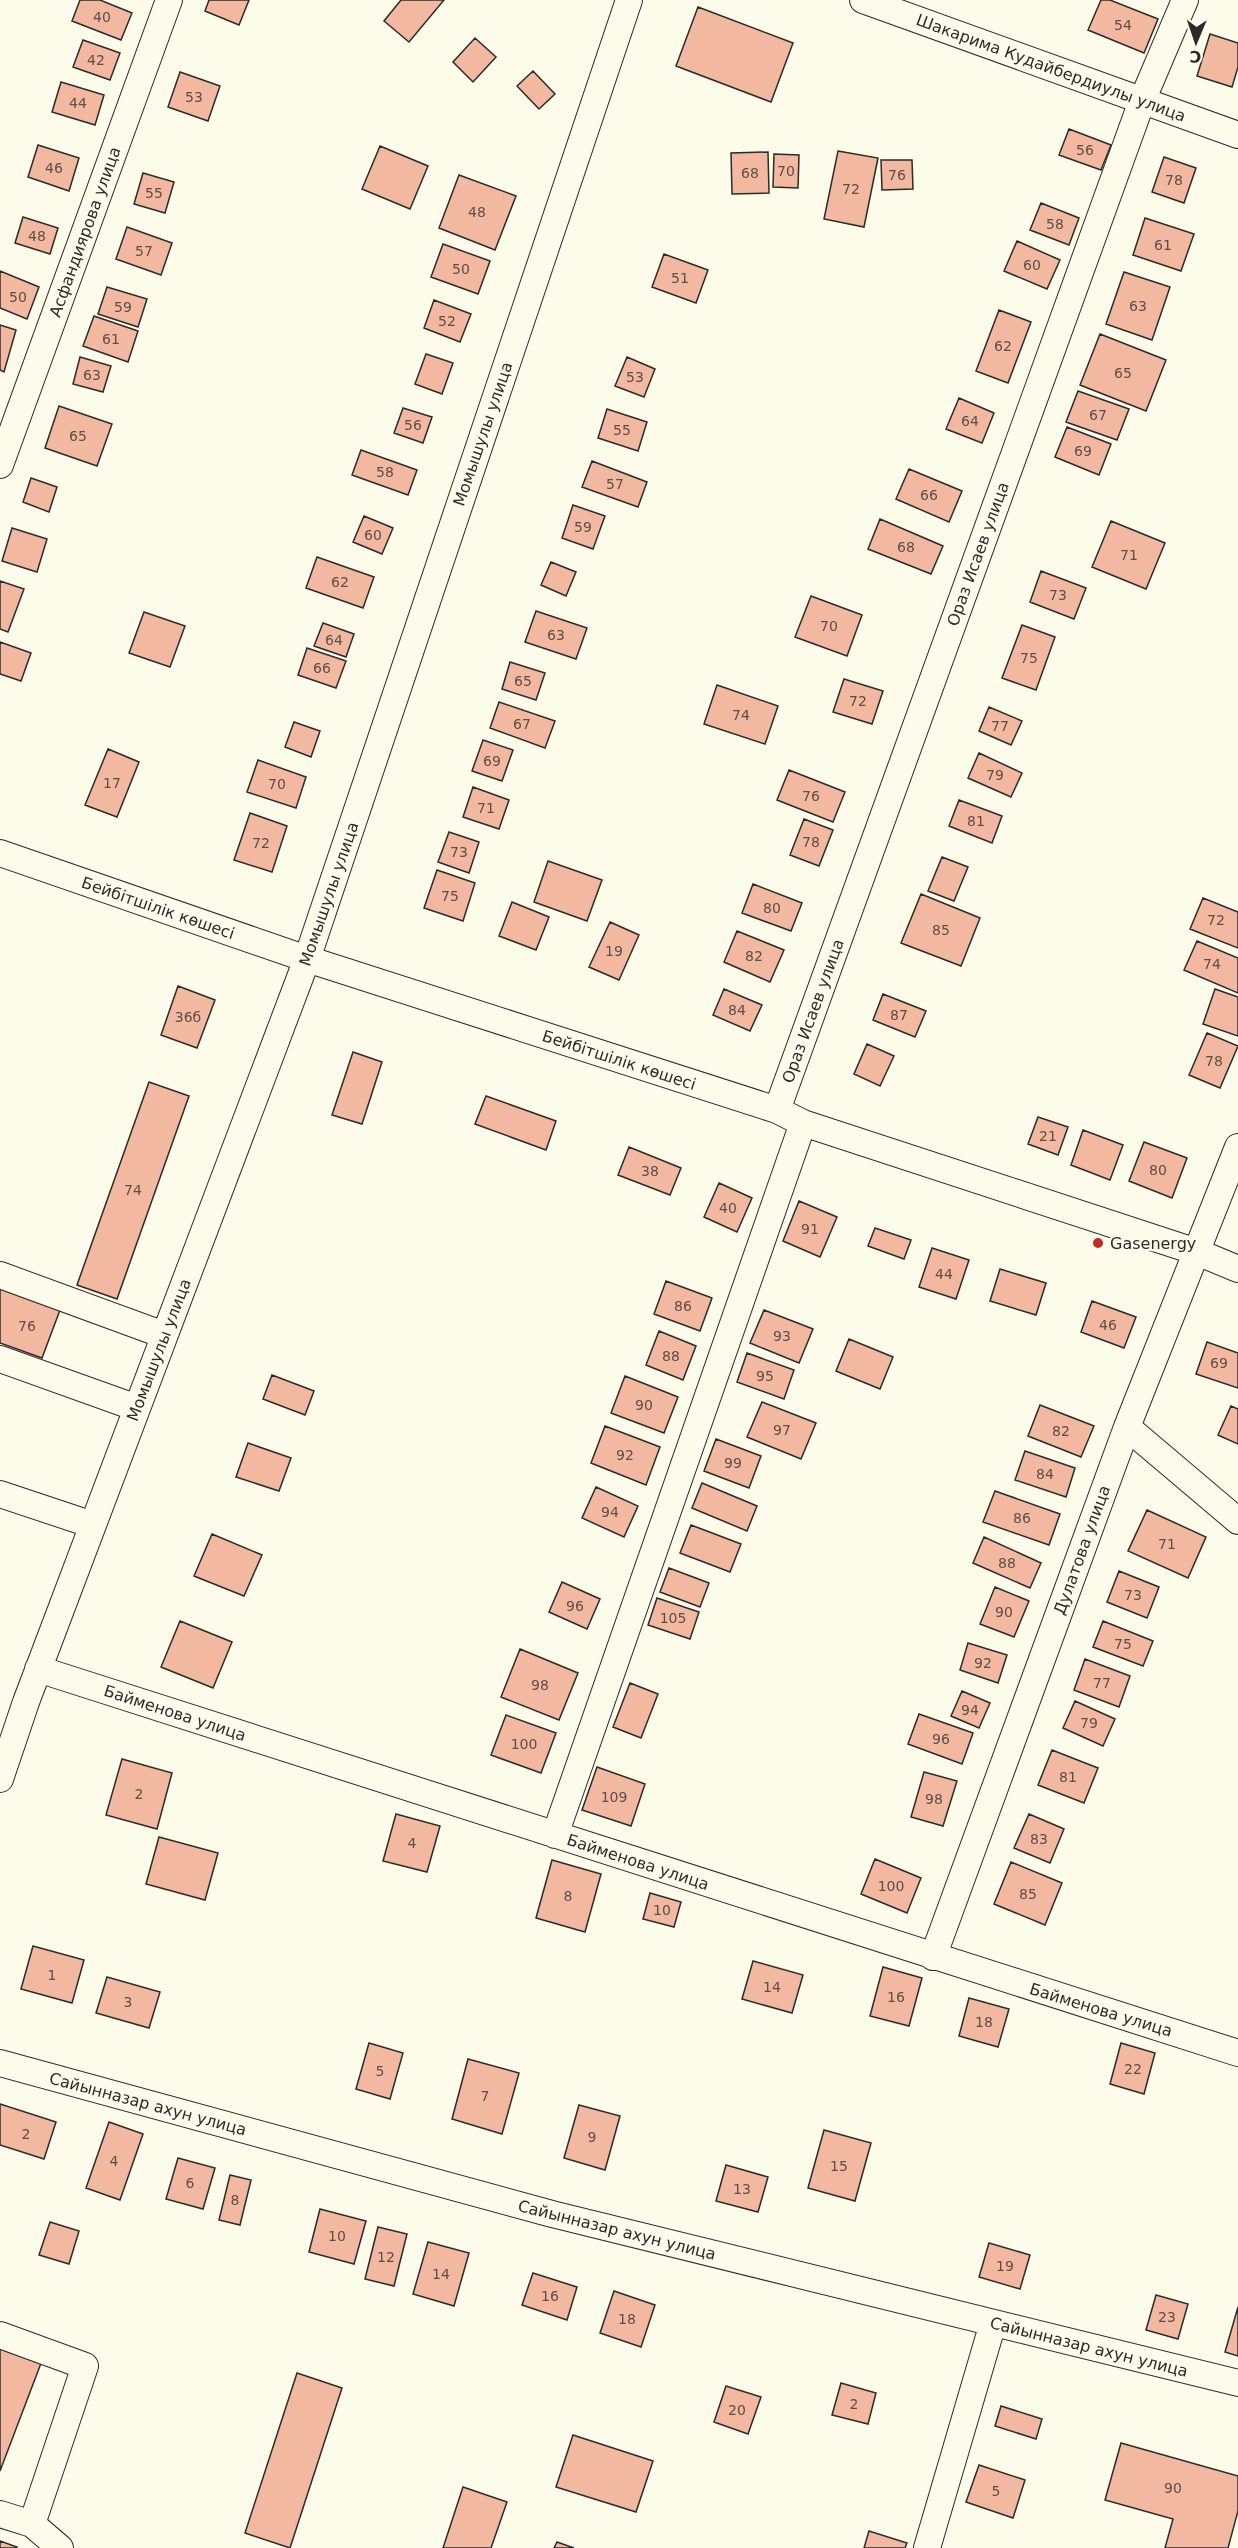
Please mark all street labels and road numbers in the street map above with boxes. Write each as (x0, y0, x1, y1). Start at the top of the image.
street label: Шакарима Кудайбердиулы улица (914, 10, 1188, 126)
street label: Асфандиярова улица (45, 144, 125, 320)
street label: Момышулы улица (449, 359, 517, 509)
street label: Ораз Исаев улица (943, 479, 1013, 629)
street label: Момышулы улица (295, 819, 363, 969)
street label: Бейбітшілік көшесі (79, 873, 237, 943)
street label: Ораз Исаев улица (778, 936, 848, 1086)
street label: Бейбітшілік көшесі (540, 1026, 698, 1094)
street label: Момышулы улица (123, 1276, 195, 1424)
street label: Дулатова улица (1050, 1483, 1114, 1617)
street label: Байменова улица (101, 1681, 249, 1745)
street label: Байменова улица (564, 1830, 712, 1894)
street label: Байменова улица (1027, 1979, 1175, 2041)
street label: Сайынназар ахун улица (47, 2069, 249, 2139)
street label: Сайынназар ахун улица (516, 2196, 718, 2264)
street label: Сайынназар ахун улица (988, 2313, 1190, 2381)

